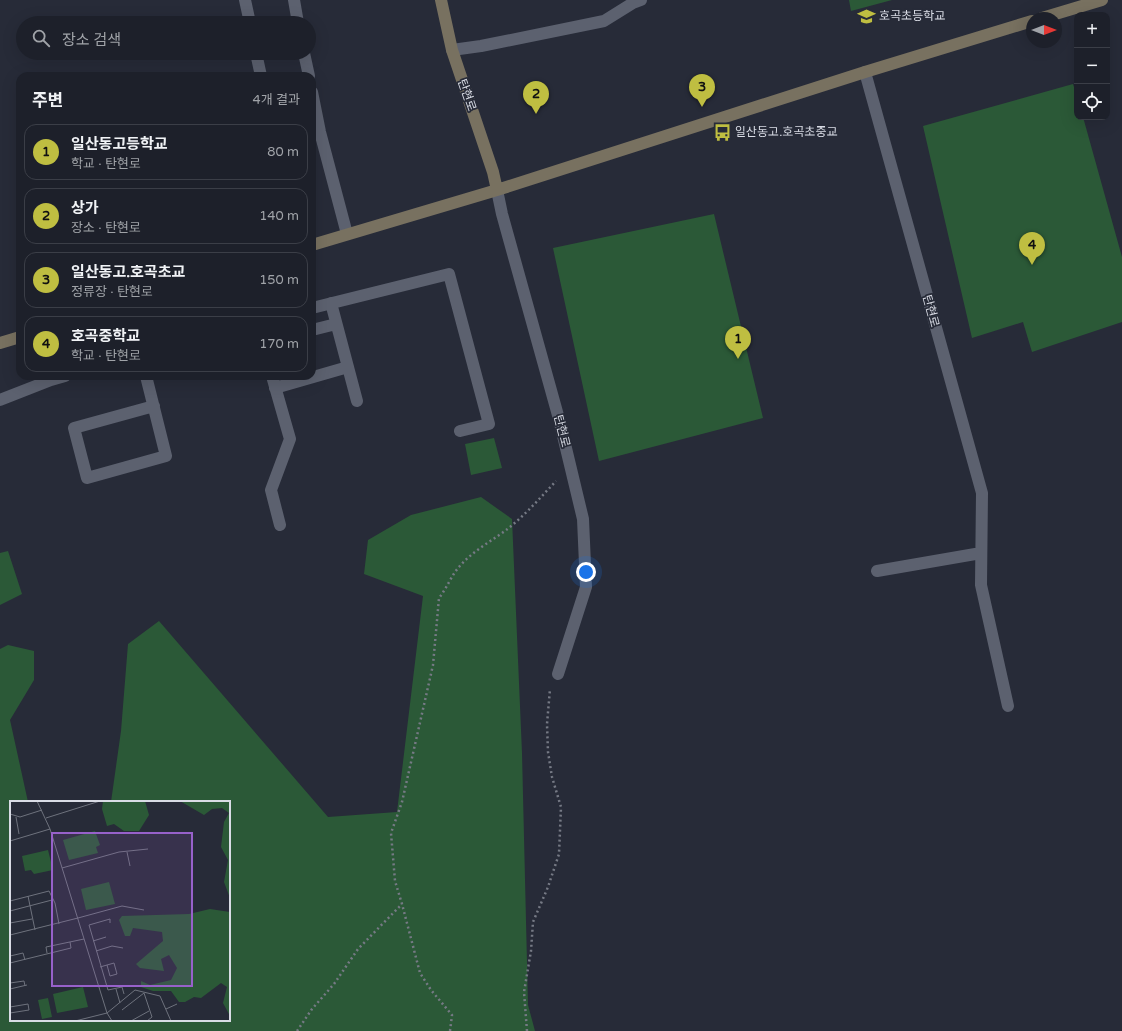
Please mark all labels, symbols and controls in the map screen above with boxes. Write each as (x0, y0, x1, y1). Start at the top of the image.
school or university icon: 호곡초등학교 (856, 6, 876, 26)
place label: 호곡초등학교 (879, 9, 945, 23)
north arrow (1026, 12, 1062, 48)
map controls (1074, 12, 1110, 120)
button: + (1074, 12, 1110, 48)
search box (16, 16, 316, 60)
icon: search (30, 27, 52, 49)
text: 장소 검색 (62, 31, 121, 49)
button: − (1074, 48, 1110, 84)
pin: 3 (689, 74, 715, 107)
street label: 탄현로 (455, 77, 479, 113)
pin: 2 (523, 81, 549, 114)
button: locate (1074, 84, 1110, 120)
text: 주변 (32, 90, 63, 111)
text: 4개 결과 (253, 92, 300, 108)
bus stop icon: 일산동고.호곡초중교 (712, 122, 732, 142)
place label: 일산동고.호곡초중교 (735, 125, 837, 139)
text: 일산동고등학교 (71, 135, 168, 153)
text: 1 (42, 144, 50, 160)
text: 80 m (267, 144, 299, 160)
text: 학교 · 탄현로 (71, 156, 141, 172)
text: 상가 (71, 199, 99, 217)
text: 2 (42, 208, 50, 224)
text: 140 m (259, 208, 299, 224)
text: 장소 · 탄현로 (71, 220, 141, 236)
pin: 4 (1019, 232, 1045, 265)
text: 일산동고.호곡초교 (71, 263, 185, 281)
text: 3 (42, 272, 50, 288)
text: 150 m (259, 272, 299, 288)
text: 정류장 · 탄현로 (71, 284, 153, 300)
street label: 탄현로 (920, 293, 942, 329)
pin: 1 (725, 326, 751, 359)
text: 호곡중학교 (71, 327, 140, 345)
text: 4 (42, 336, 50, 352)
text: 170 m (259, 336, 299, 352)
text: 학교 · 탄현로 (71, 348, 141, 364)
street label: 탄현로 (551, 413, 573, 449)
your location (576, 562, 596, 582)
inset map (10, 801, 230, 1021)

